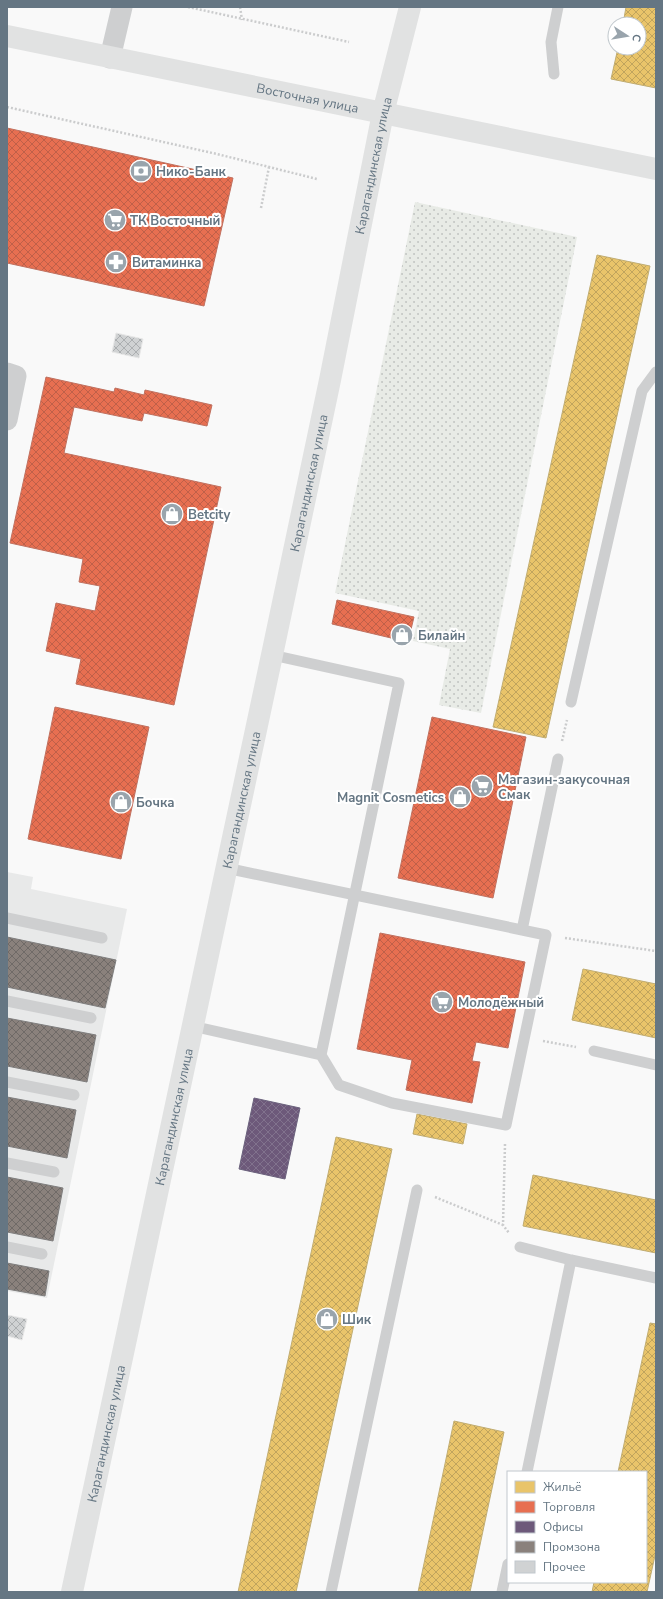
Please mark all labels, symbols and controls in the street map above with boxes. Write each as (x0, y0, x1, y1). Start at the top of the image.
north arrow (607, 16, 647, 56)
text: С (628, 33, 644, 44)
street label: Восточная улица (255, 79, 360, 118)
street label: Карагандинская улица (351, 95, 397, 236)
bank icon: Нико-Банк (128, 158, 154, 184)
place label: Нико-Банк (156, 163, 227, 181)
supermarket icon: ТК Восточный (102, 207, 128, 233)
place label: ТК Восточный (130, 212, 220, 230)
pharmacy icon: Витаминка (103, 249, 129, 275)
place label: Витаминка (132, 254, 201, 272)
street label: Карагандинская улица (286, 413, 333, 553)
shop icon: Betcity (159, 501, 185, 527)
place label: Betcity (188, 506, 230, 524)
shop icon: Билайн (389, 622, 415, 648)
place label: Билайн (418, 627, 465, 645)
street label: Карагандинская улица (219, 730, 265, 870)
place label: Магазин-закусочная Смак (498, 771, 630, 804)
supermarket icon: Магазин-закусочная Смак (469, 773, 495, 799)
shop icon: Magnit Cosmetics (447, 784, 473, 810)
shop icon: Бочка (108, 789, 134, 815)
place label: Magnit Cosmetics (337, 789, 444, 807)
place label: Бочка (136, 794, 174, 812)
supermarket icon: Молодёжный (429, 989, 455, 1015)
place label: Молодёжный (458, 994, 544, 1012)
street label: Карагандинская улица (151, 1047, 198, 1187)
shop icon: Шик (314, 1306, 340, 1332)
place label: Шик (342, 1311, 372, 1329)
street label: Карагандинская улица (83, 1363, 130, 1504)
legend (507, 1471, 647, 1583)
text: Жильё (543, 1479, 581, 1495)
text: Торговля (543, 1499, 595, 1515)
text: Офисы (543, 1519, 583, 1535)
text: Промзона (543, 1539, 600, 1555)
text: Прочее (543, 1559, 586, 1575)

